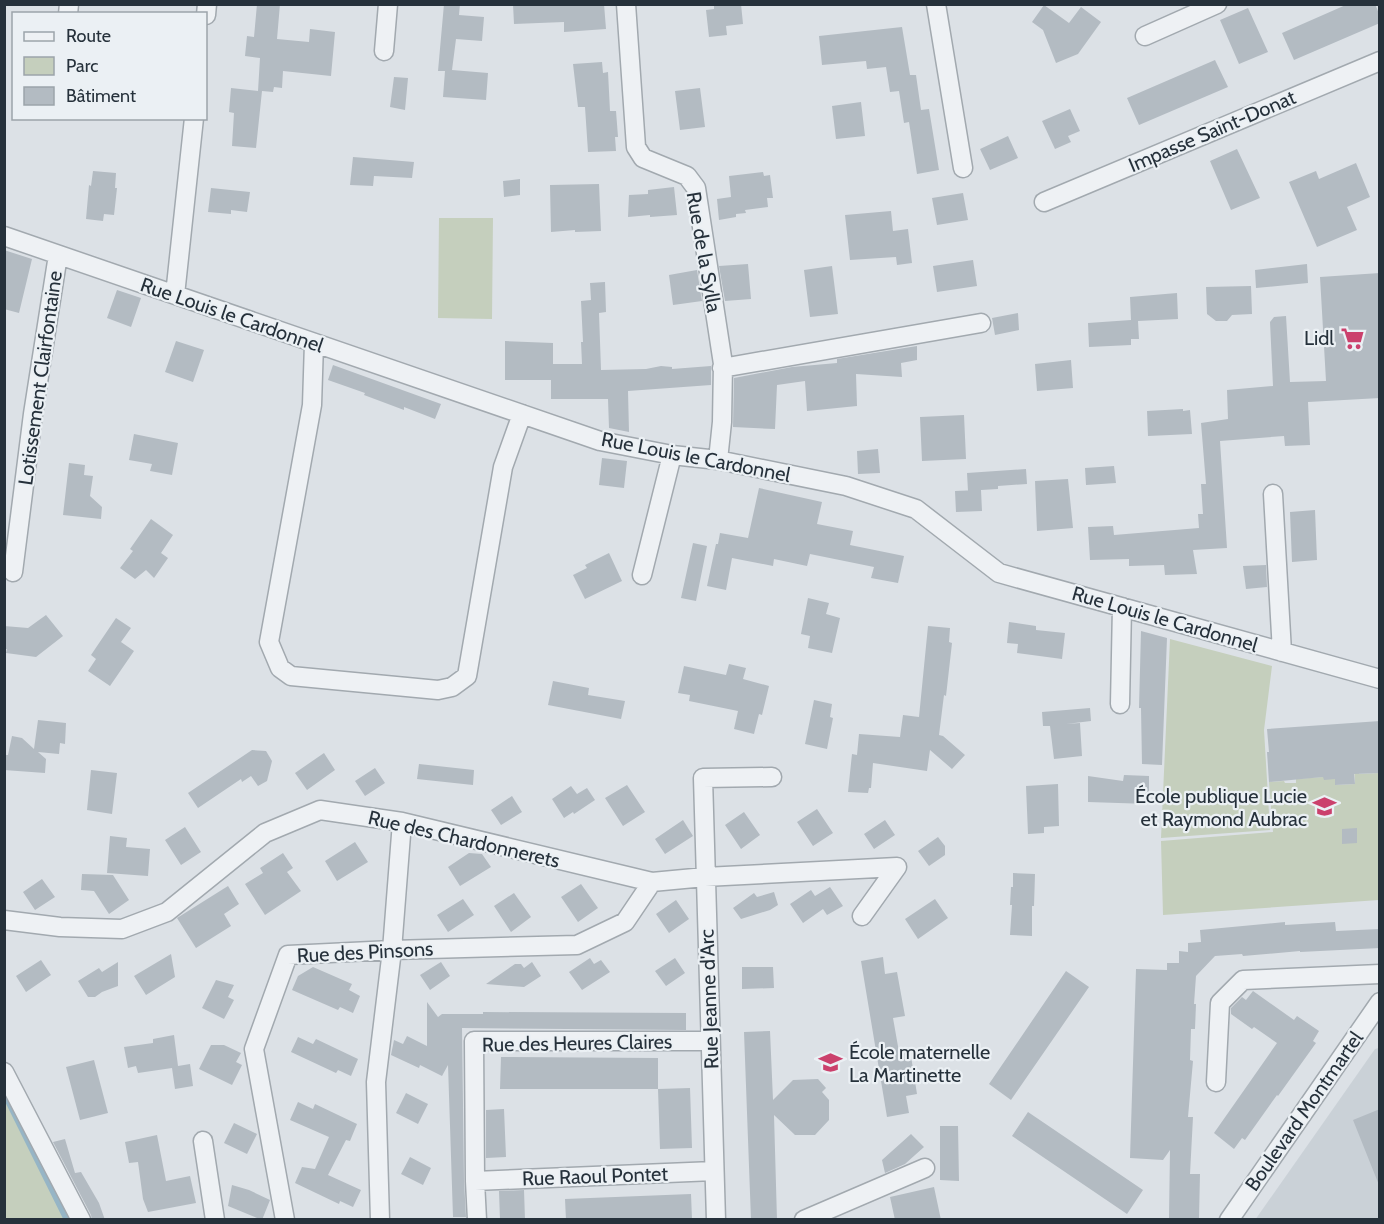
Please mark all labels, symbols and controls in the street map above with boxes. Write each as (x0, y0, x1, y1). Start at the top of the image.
legend (12, 12, 207, 120)
text: Route (66, 25, 111, 47)
text: Parc (66, 55, 98, 77)
text: Bâtiment (66, 85, 136, 107)
street label: Impasse Saint-Donat (1125, 85, 1299, 177)
street label: Rue de la Sylla (682, 190, 726, 315)
street label: Lotissement Clairfontaine (13, 269, 67, 487)
street label: Rue Louis le Cardonnel (137, 272, 327, 358)
supermarket icon: Lidl (1339, 325, 1365, 351)
place label: Lidl (1304, 326, 1334, 350)
street label: Rue Louis le Cardonnel (599, 427, 793, 487)
street label: Rue Louis le Cardonnel (1069, 581, 1261, 657)
place label: École publique Lucie et Raymond Aubrac (1135, 784, 1307, 831)
school or university icon: École publique Lucie et Raymond Aubrac (1312, 794, 1338, 820)
street label: Rue des Chardonnerets (366, 805, 562, 873)
street label: Rue Jeanne d'Arc (695, 929, 723, 1069)
street label: Rue des Pinsons (296, 936, 434, 968)
street label: Boulevard Montmartel (1240, 1026, 1368, 1195)
street label: Rue des Heures Claires (482, 1029, 672, 1057)
place label: École maternelle La Martinette (849, 1040, 990, 1087)
school or university icon: École maternelle La Martinette (818, 1050, 844, 1076)
street label: Rue Raoul Pontet (522, 1161, 669, 1191)

